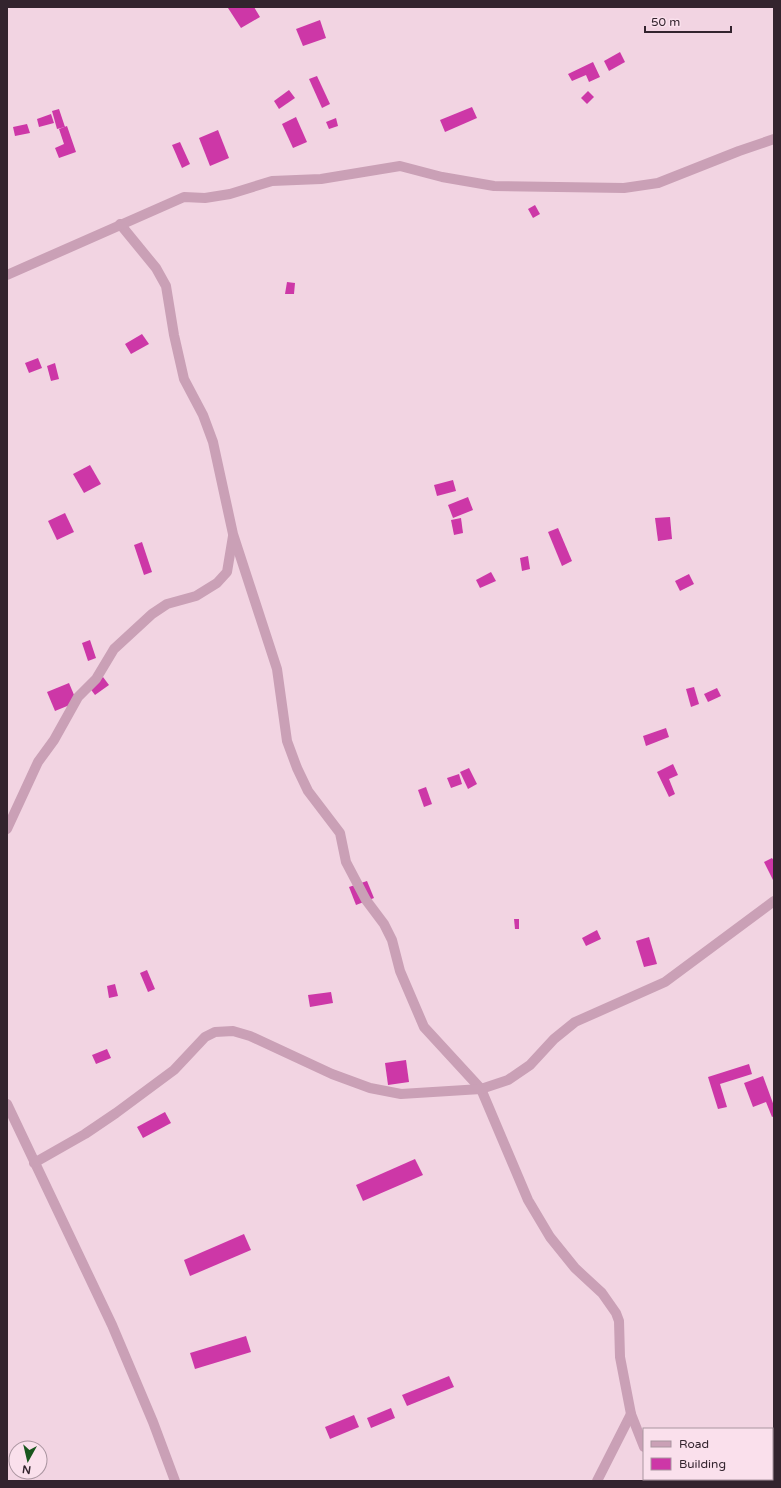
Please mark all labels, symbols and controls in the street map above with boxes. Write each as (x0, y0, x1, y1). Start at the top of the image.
scale bar (645, 8, 731, 34)
text: 50 m (651, 15, 680, 29)
legend (643, 1428, 773, 1480)
text: Road (679, 1437, 709, 1451)
north arrow (8, 1440, 48, 1480)
text: Building (679, 1457, 726, 1471)
text: N (21, 1462, 32, 1476)

